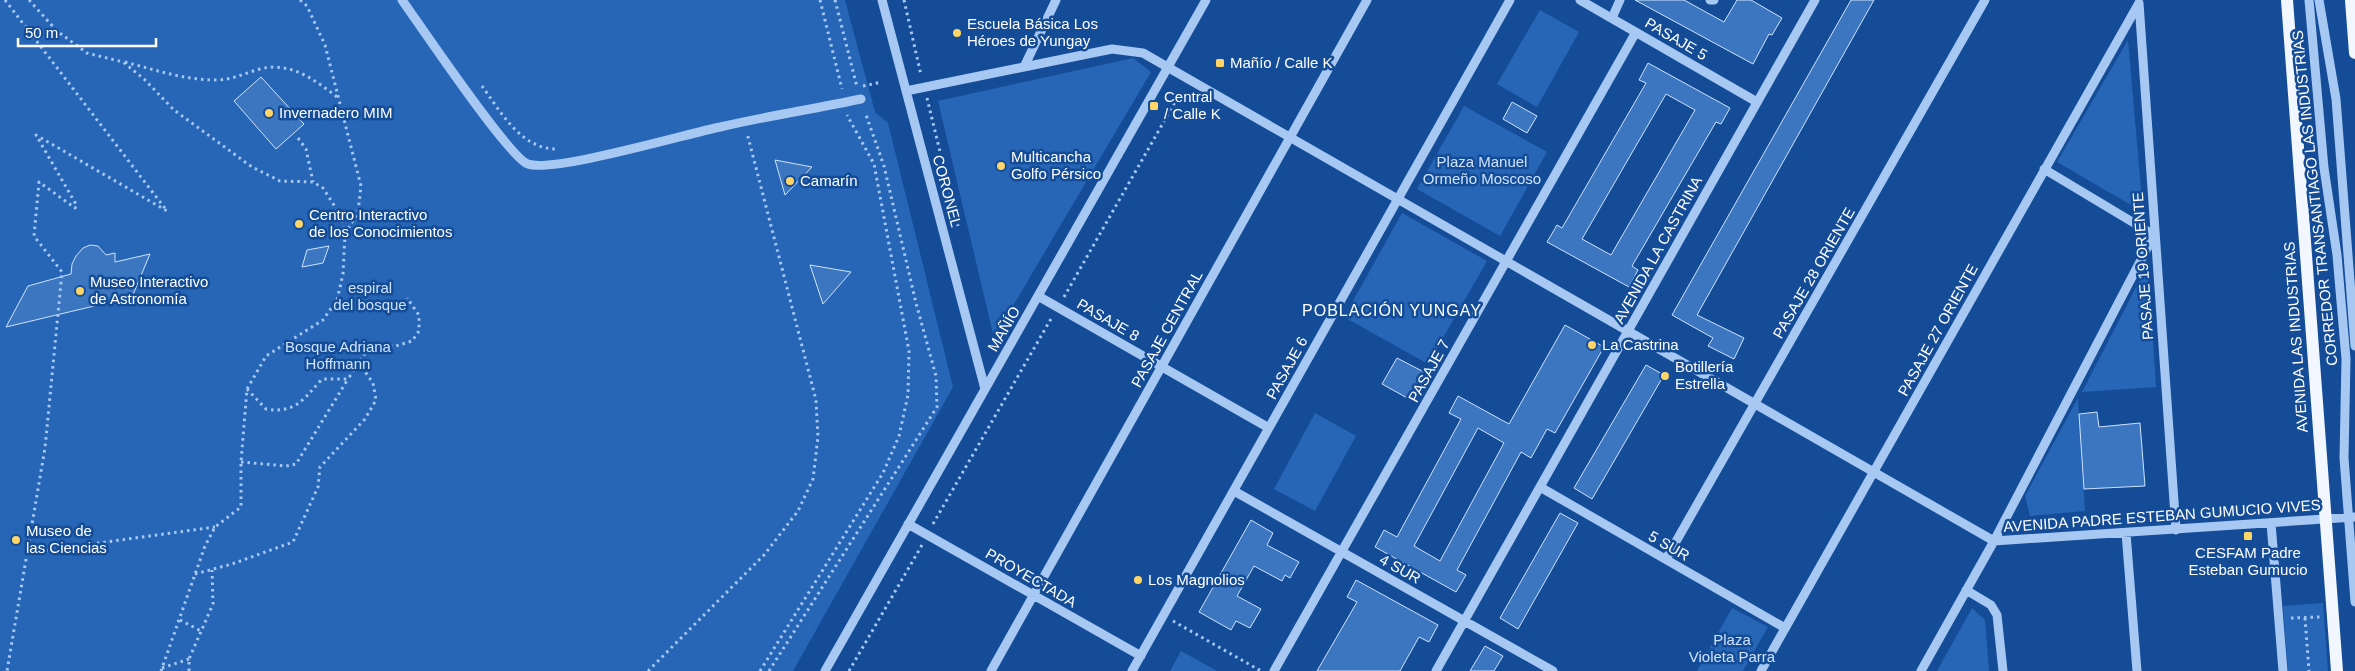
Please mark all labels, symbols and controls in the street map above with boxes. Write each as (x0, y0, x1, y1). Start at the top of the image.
street label: PASAJE 5 (1642, 14, 1710, 63)
scale bar (18, 15, 155, 47)
place label: Escuela Básica Los Héroes de Yungay (967, 15, 1098, 49)
text: 50 m (25, 24, 58, 41)
marker: Escuela Básica Los Héroes de Yungay (951, 27, 963, 39)
street label: CORREDOR TRANSANTIAGO LAS INDUSTRIAS (2288, 29, 2341, 367)
place label: Mañío / Calle K (1230, 54, 1333, 71)
marker: Mañío / Calle K (1214, 57, 1226, 69)
place label: Central / Calle K (1164, 88, 1221, 122)
marker: Central / Calle K (1148, 100, 1160, 112)
place label: Invernadero MIM (279, 104, 392, 121)
marker: Invernadero MIM (263, 107, 275, 119)
place label: Multicancha Golfo Pérsico (1011, 148, 1101, 182)
street label: CORONEL (930, 153, 965, 229)
park label: Plaza Manuel Ormeño Moscoso (1423, 153, 1541, 187)
marker: Multicancha Golfo Pérsico (995, 160, 1007, 172)
place label: Camarín (800, 172, 858, 189)
street label: AVENIDA LA CASTRINA (1610, 173, 1705, 326)
marker: Camarín (784, 175, 796, 187)
street label: PASAJE 19 ORIENTE (2129, 192, 2156, 341)
street label: PASAJE 28 ORIENTE (1769, 204, 1858, 341)
place label: Centro Interactivo de los Conocimientos (309, 206, 452, 240)
marker: Centro Interactivo de los Conocimientos (293, 218, 305, 230)
street label: AVENIDA LAS INDUSTRIAS (2280, 241, 2311, 433)
street label: PASAJE 27 ORIENTE (1894, 261, 1981, 399)
street label: PASAJE CENTRAL (1127, 268, 1206, 390)
place label: Museo Interactivo de Astronomía (90, 273, 208, 307)
park label: espiral del bosque (333, 279, 407, 313)
marker: Museo Interactivo de Astronomía (74, 285, 86, 297)
street label: PASAJE 8 (1074, 295, 1142, 344)
district label: POBLACIÓN YUNGAY (1302, 301, 1482, 319)
street label: MAÑÍO (984, 303, 1023, 354)
street label: PASAJE 6 (1262, 333, 1311, 402)
street label: PASAJE 7 (1404, 336, 1453, 405)
place label: La Castrina (1602, 336, 1679, 353)
park label: Bosque Adriana Hoffmann (285, 338, 392, 372)
marker: La Castrina (1586, 339, 1598, 351)
place label: Botillería Estrella (1675, 358, 1734, 392)
marker: Botillería Estrella (1659, 370, 1671, 382)
street label: AVENIDA PADRE ESTEBAN GUMUCIO VIVES (2003, 496, 2321, 535)
place label: Museo de las Ciencias (26, 522, 107, 556)
street label: 5 SUR (1646, 527, 1693, 564)
marker: CESFAM Padre Esteban Gumucio (2242, 530, 2254, 542)
marker: Museo de las Ciencias (10, 534, 22, 546)
place label: CESFAM Padre Esteban Gumucio (2188, 544, 2308, 578)
street label: PROYECTADA (983, 545, 1080, 610)
street label: 4 SUR (1377, 550, 1424, 587)
place label: Los Magnolios (1148, 571, 1245, 588)
marker: Los Magnolios (1132, 574, 1144, 586)
park label: Plaza Violeta Parra (1689, 631, 1776, 665)

